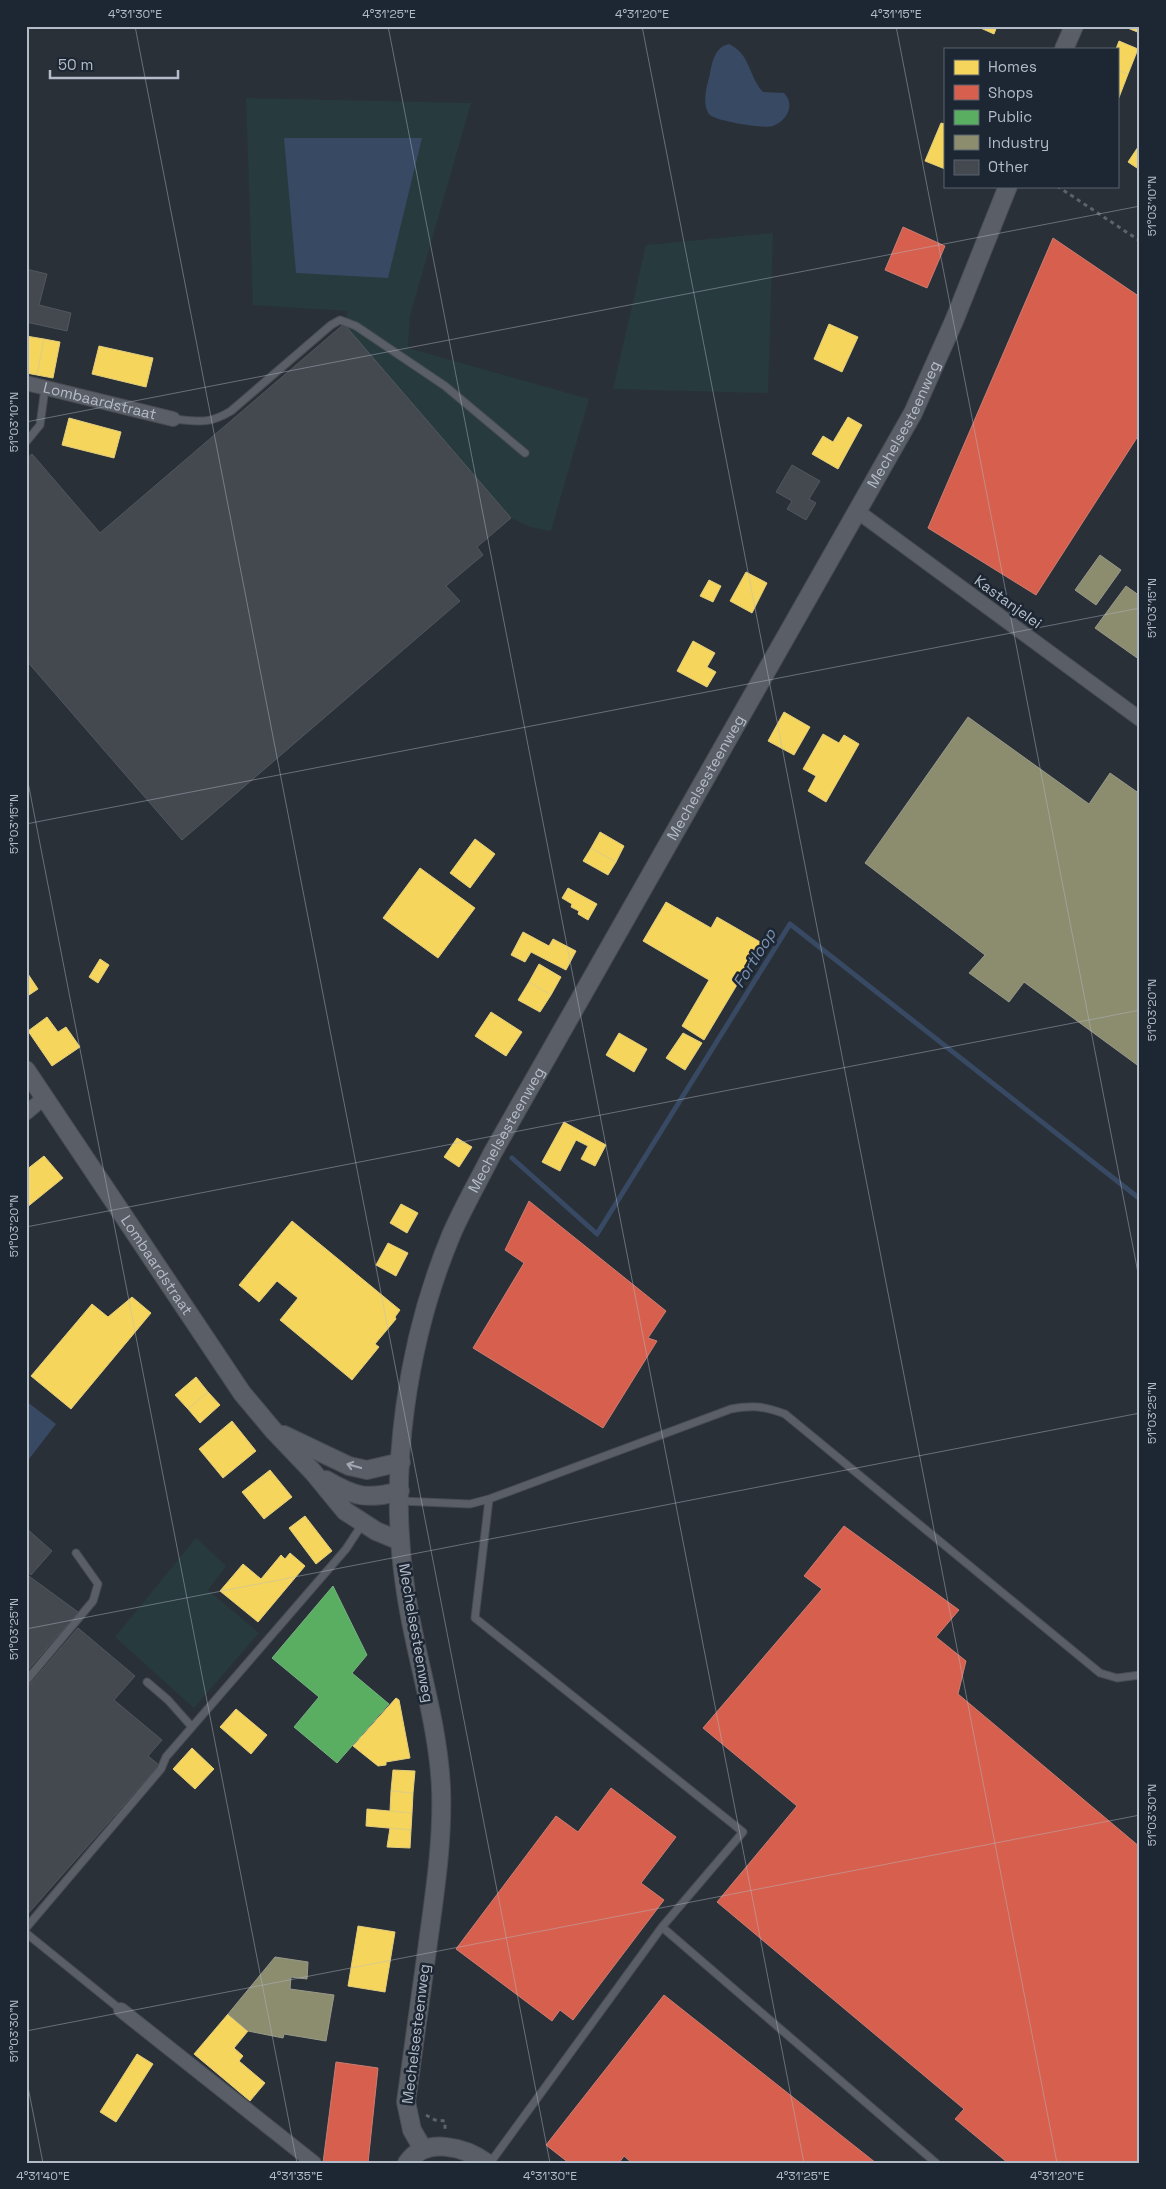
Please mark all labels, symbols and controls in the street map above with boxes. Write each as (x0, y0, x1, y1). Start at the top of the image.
text: 4°31'30"E (108, 6, 162, 22)
text: 4°31'25"E (362, 6, 416, 22)
text: 4°31'20"E (615, 6, 669, 22)
text: 4°31'15"E (870, 6, 922, 22)
scale bar (50, 48, 178, 80)
legend (944, 48, 1118, 188)
text: 50 m (58, 55, 93, 74)
text: Homes (988, 57, 1037, 76)
text: Shops (988, 83, 1033, 102)
text: Public (988, 107, 1032, 126)
text: Industry (988, 133, 1049, 152)
text: Other (988, 157, 1029, 176)
text: 51°03'10"N (1144, 176, 1160, 236)
street label: Mechelsesteenweg (862, 358, 944, 491)
street label: Lombaardstraat (41, 378, 159, 424)
text: 51°03'10"N (6, 392, 22, 452)
street label: Kastanjelei (971, 571, 1046, 632)
text: 51°03'15"N (1144, 578, 1160, 638)
street label: Mechelsesteenweg (662, 711, 749, 843)
text: 51°03'15"N (6, 794, 22, 854)
water label: Fortloop (728, 924, 781, 992)
text: 51°03'20"N (1144, 979, 1160, 1041)
street label: Mechelsesteenweg (463, 1063, 548, 1196)
text: 51°03'20"N (6, 1195, 22, 1257)
street label: Lombaardstraat (117, 1212, 197, 1319)
text: 51°03'25"N (1144, 1382, 1160, 1444)
one-way arrow (346, 1461, 362, 1471)
street label: Mechelsesteenweg (395, 1562, 438, 1704)
text: 51°03'25"N (6, 1598, 22, 1660)
text: 51°03'30"N (1144, 1784, 1160, 1846)
street label: Mechelsesteenweg (397, 1963, 434, 2105)
text: 51°03'30"N (6, 2000, 22, 2062)
text: 4°31'40"E (16, 2168, 70, 2184)
text: 4°31'35"E (269, 2168, 323, 2184)
text: 4°31'30"E (523, 2168, 577, 2184)
text: 4°31'25"E (776, 2168, 830, 2184)
text: 4°31'20"E (1030, 2168, 1084, 2184)

